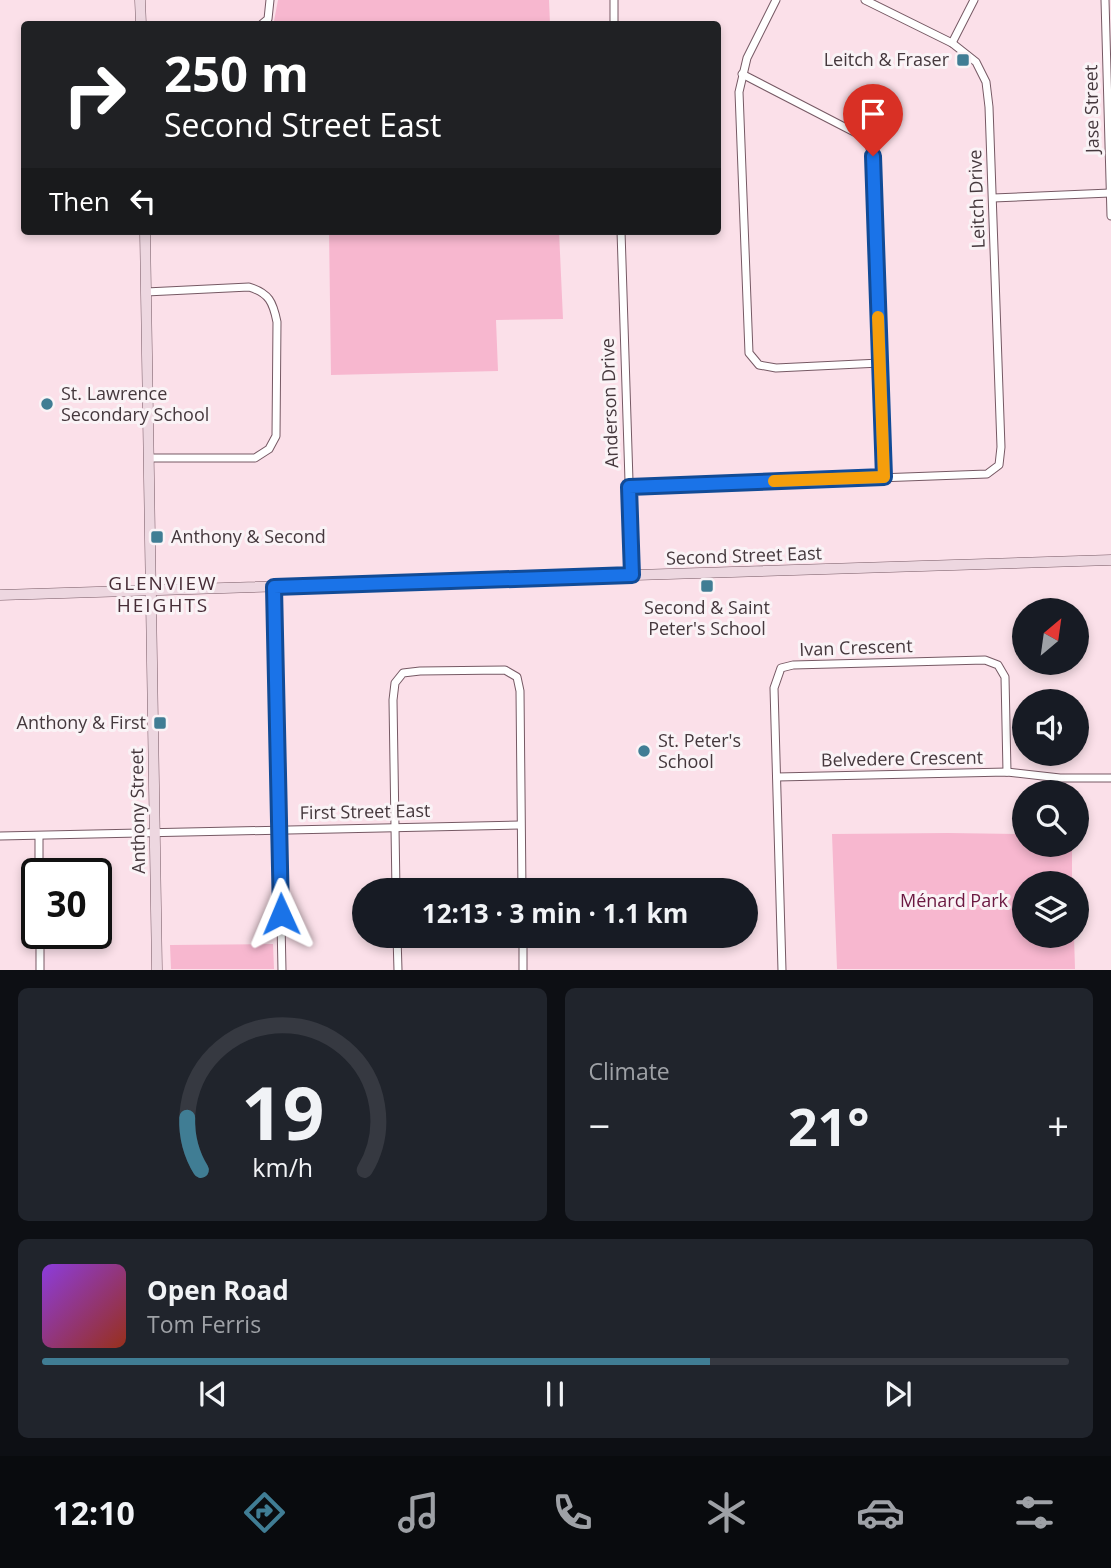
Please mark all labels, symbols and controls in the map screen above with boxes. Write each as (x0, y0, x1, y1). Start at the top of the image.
text: 250 m (164, 40, 309, 106)
place label: Leitch & Fraser (824, 47, 950, 71)
icon: right (49, 49, 140, 140)
marker: Leitch & Fraser (955, 52, 971, 68)
street label: Jase Street (1078, 65, 1104, 155)
pin (843, 84, 903, 156)
icon: arrive (854, 95, 892, 133)
text: Second Street East (164, 103, 442, 146)
street label: Leitch Drive (962, 149, 990, 249)
icon: left (124, 182, 162, 220)
text: Then (49, 183, 110, 219)
street label: Anderson Drive (595, 338, 623, 468)
place label: St. Lawrence Secondary School (61, 381, 209, 426)
marker: St. Lawrence Secondary School (39, 396, 55, 412)
place label: Anthony & Second (171, 524, 326, 548)
marker: Anthony & Second (149, 529, 165, 545)
street label: Second Street East (666, 540, 822, 570)
district label: GLENVIEW HEIGHTS (108, 570, 218, 618)
marker: Second & Saint Peter's School (699, 578, 715, 594)
place label: Second & Saint Peter's School (644, 595, 770, 640)
north arrow (1012, 598, 1088, 676)
map controls (1012, 598, 1089, 948)
street label: Ivan Crescent (799, 633, 913, 661)
button: sound (1012, 689, 1089, 766)
place label: Anthony & First (17, 710, 146, 734)
marker: Anthony & First (152, 715, 168, 731)
place label: St. Peter's School (658, 728, 741, 773)
marker: St. Peter's School (636, 743, 652, 759)
street label: Belvedere Crescent (821, 745, 983, 771)
street label: Anthony Street (124, 748, 150, 874)
button: search (1012, 780, 1089, 857)
street label: First Street East (299, 798, 431, 824)
speed limit sign: 30 (21, 858, 112, 949)
button: layers (1012, 871, 1089, 948)
position arrow (244, 877, 318, 951)
park label: Ménard Park (900, 888, 1009, 912)
text: 12:13 · 3 min · 1.1 km (422, 895, 688, 931)
text: Climate (589, 1055, 670, 1087)
text: 19 (241, 1063, 324, 1162)
text: 21° (788, 1090, 870, 1161)
text: − (589, 1099, 610, 1151)
text: + (1047, 1099, 1069, 1151)
text: km/h (252, 1150, 313, 1184)
text: Open Road (147, 1272, 289, 1308)
text: Tom Ferris (147, 1308, 261, 1340)
icon: previous (194, 1375, 232, 1413)
icon: pause (536, 1375, 574, 1413)
icon: next (879, 1375, 917, 1413)
icon: directions (240, 1488, 289, 1537)
icon: music (394, 1488, 443, 1537)
icon: phone (548, 1488, 597, 1537)
icon: climate (702, 1488, 751, 1537)
icon: car (856, 1488, 905, 1537)
icon: filters (1010, 1488, 1059, 1537)
text: 12:10 (52, 1491, 135, 1534)

